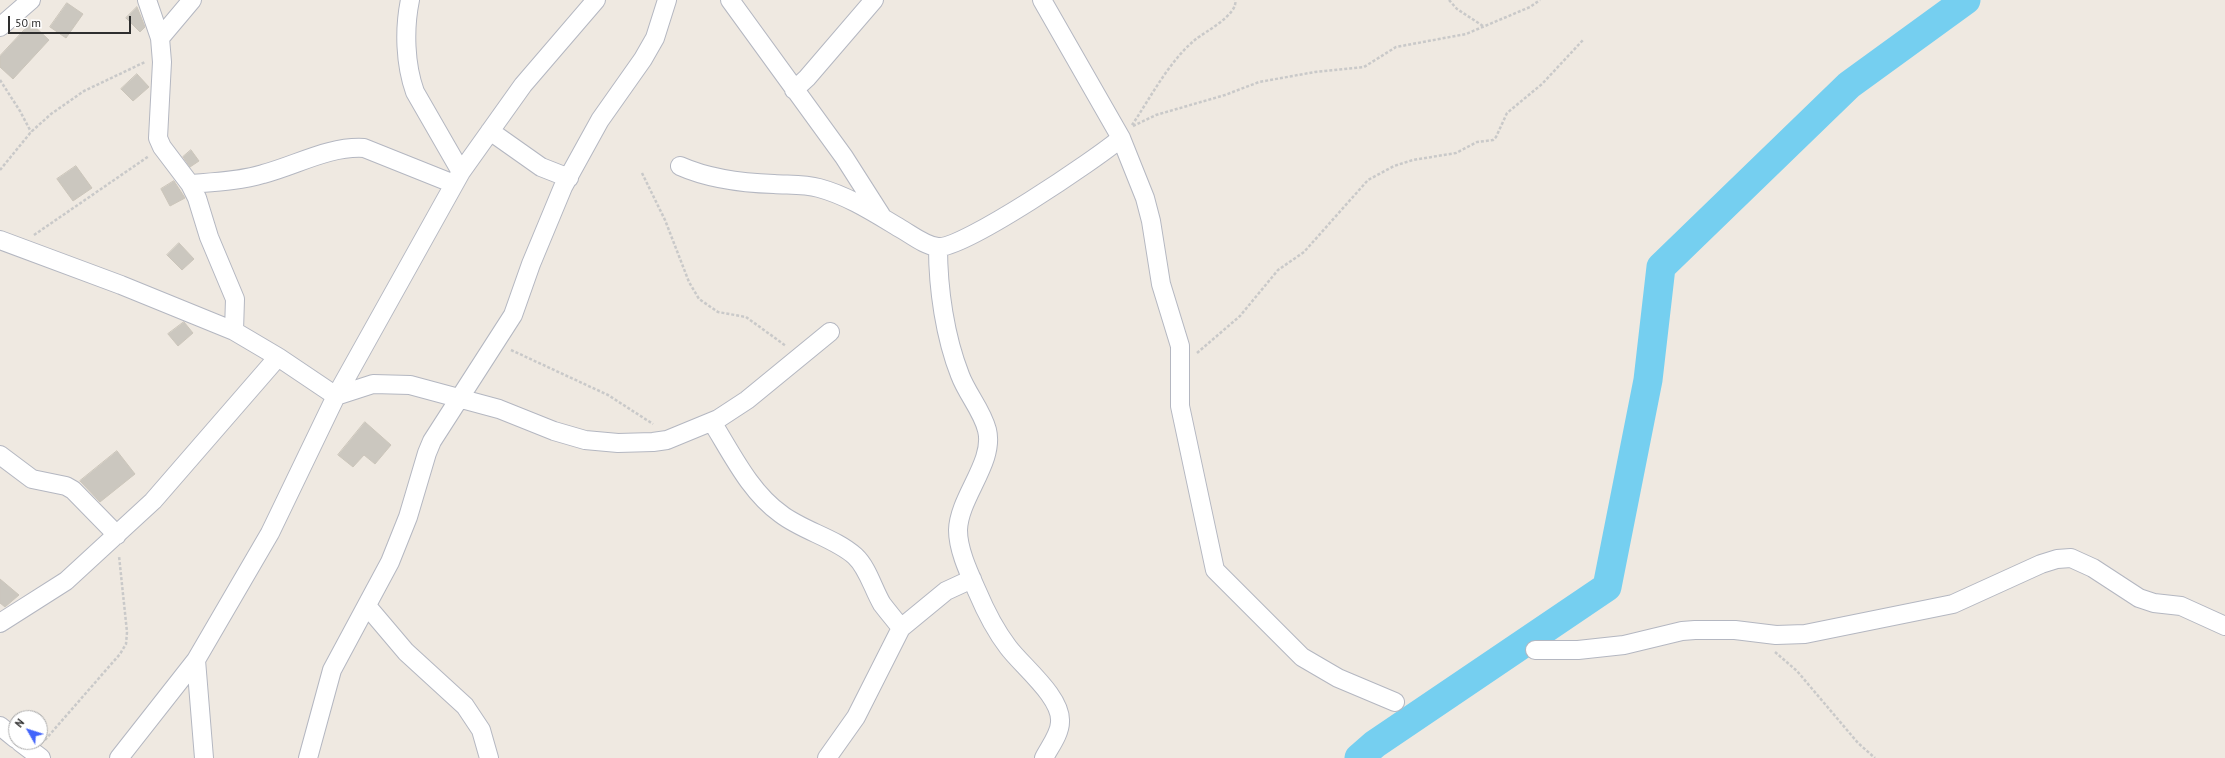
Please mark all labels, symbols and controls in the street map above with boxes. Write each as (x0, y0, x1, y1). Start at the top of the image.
scale bar (10, 8, 133, 34)
text: 50 m (15, 15, 41, 30)
north arrow (8, 710, 48, 750)
text: N (12, 716, 27, 730)

